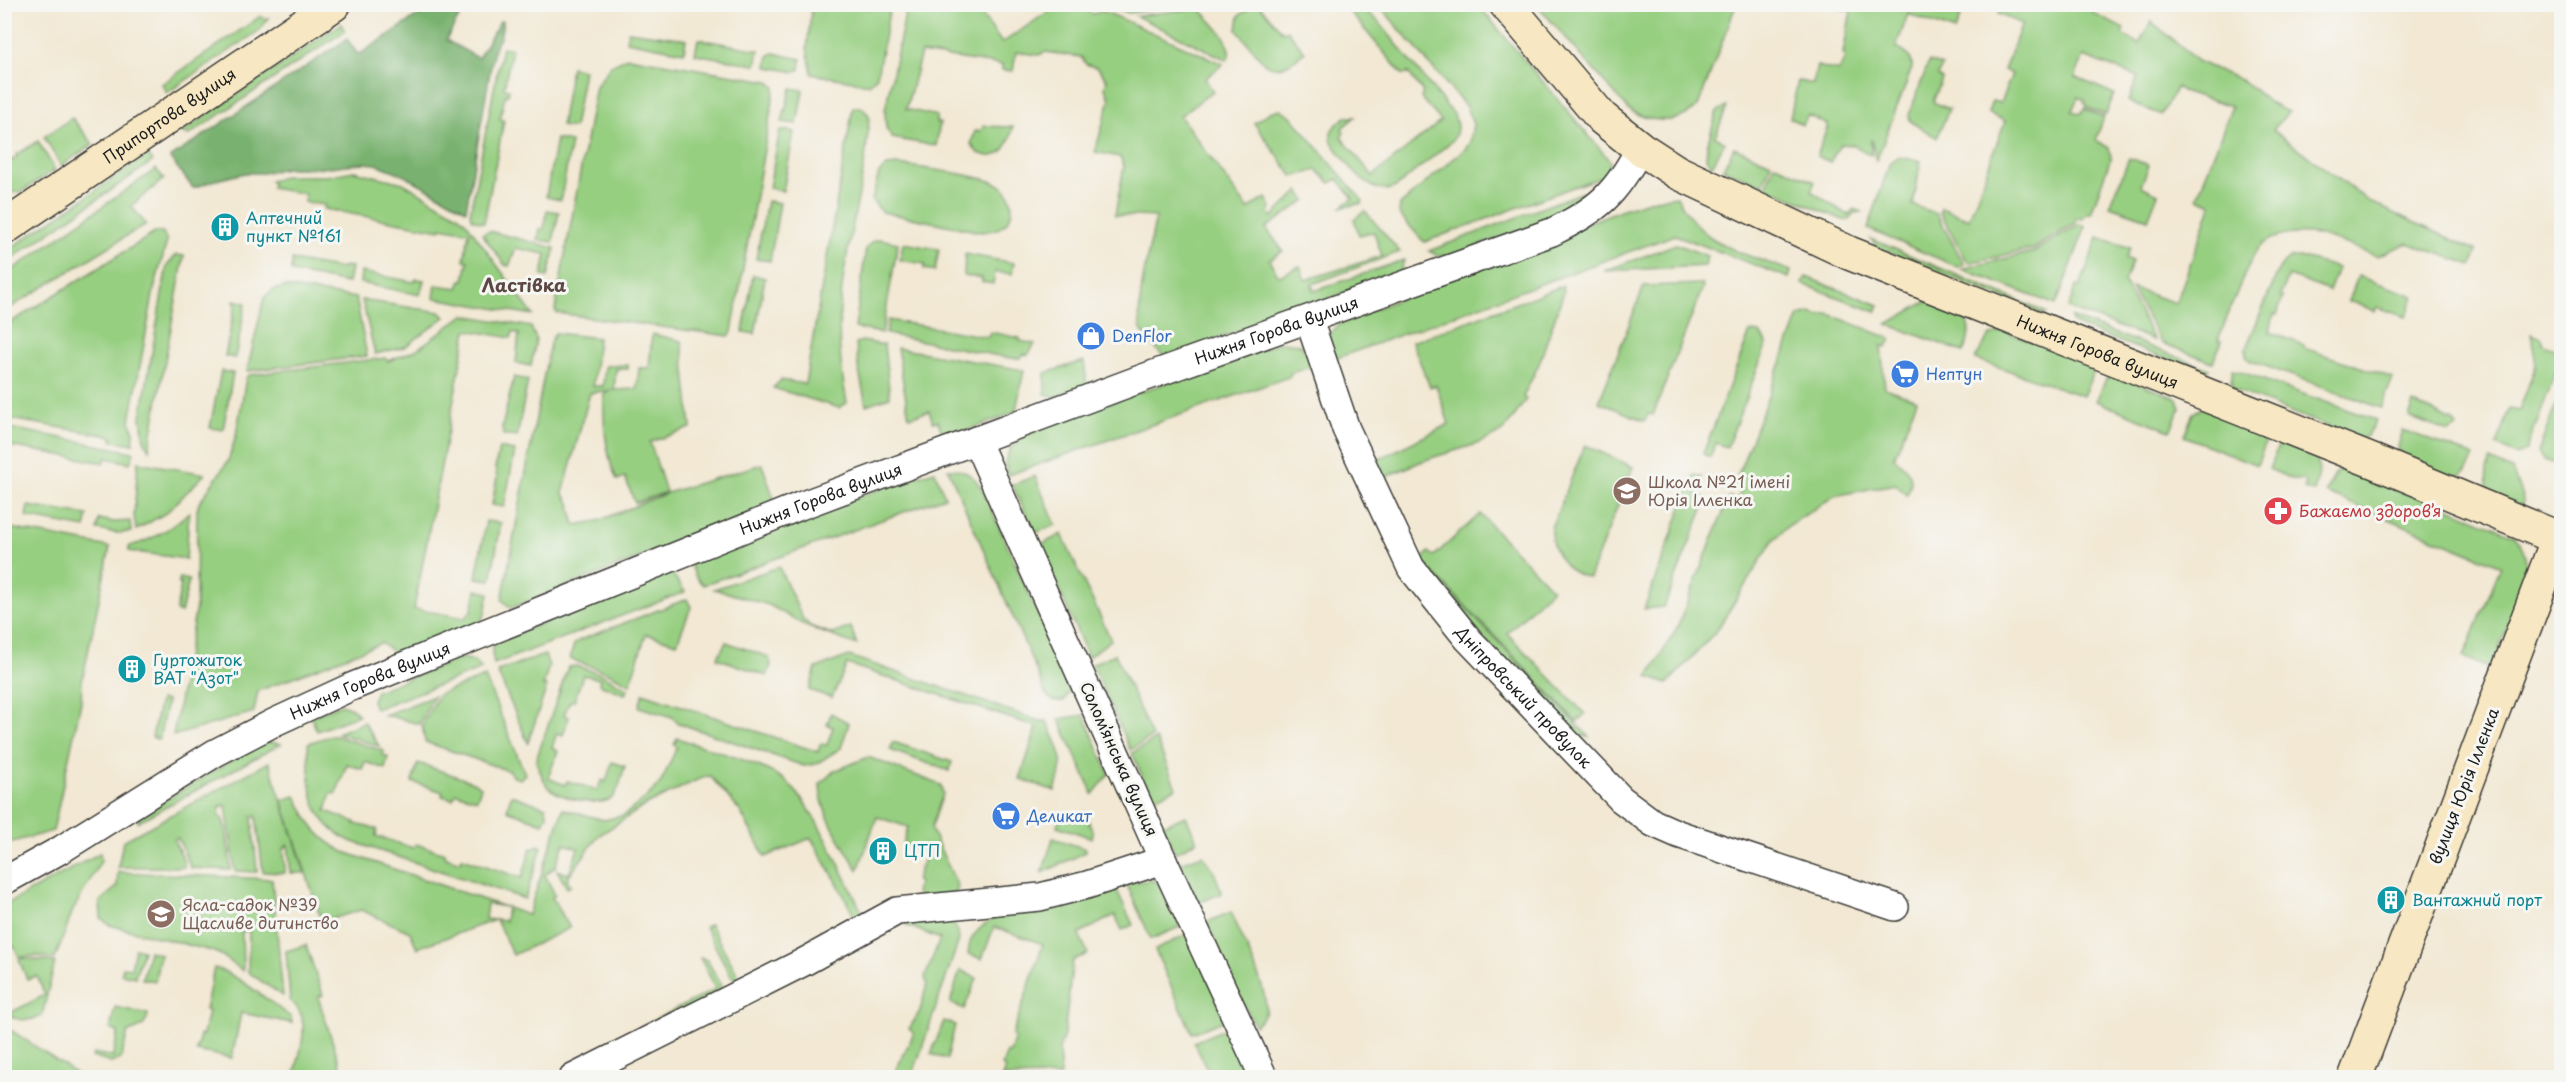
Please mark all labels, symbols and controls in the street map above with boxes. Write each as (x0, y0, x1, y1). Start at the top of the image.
street label: Припортова вулиця (98, 61, 240, 169)
place label: Аптечний пункт №161 (246, 205, 341, 247)
building icon: Аптечний пункт №161 (209, 211, 241, 243)
district label: Ластівка (482, 271, 566, 298)
street label: Нижня Горова вулиця (1191, 289, 1361, 370)
street label: Нижня Горова вулиця (2013, 308, 2182, 394)
shop icon: DenFlor (1075, 320, 1107, 352)
place label: DenFlor (1112, 323, 1172, 347)
supermarket icon: Нептун (1889, 358, 1921, 390)
place label: Нептун (1926, 361, 1982, 385)
street label: Нижня Горова вулиця (735, 456, 905, 540)
place label: Школа №21 імені Юрія Іллєнка (1648, 469, 1790, 511)
school or university icon: Школа №21 імені Юрія Іллєнка (1611, 475, 1643, 507)
pharmacy icon: Бажаємо здоровʼя (2262, 495, 2294, 527)
place label: Бажаємо здоровʼя (2299, 498, 2441, 522)
street label: Дніпровський провулок (1450, 619, 1598, 773)
street label: Нижня Горова вулиця (285, 635, 454, 725)
place label: Гуртожиток ВАТ "Азот" (153, 647, 242, 689)
building icon: Гуртожиток ВАТ "Азот" (116, 653, 148, 685)
street label: Соломʼянська вулиця (1075, 677, 1165, 840)
street label: вулиця Юрія Іллєнка (2422, 704, 2504, 867)
supermarket icon: Деликат (990, 800, 1022, 832)
place label: Деликат (1026, 803, 1093, 827)
building icon: ЦТП (867, 835, 899, 867)
place label: ЦТП (904, 838, 941, 862)
building icon: Вантажний порт (2375, 884, 2407, 916)
place label: Вантажний порт (2412, 887, 2542, 911)
place label: Ясла-садок №39 Щасливе дитинство (182, 892, 339, 934)
school or university icon: Ясла-садок №39 Щасливе дитинство (145, 898, 177, 930)

